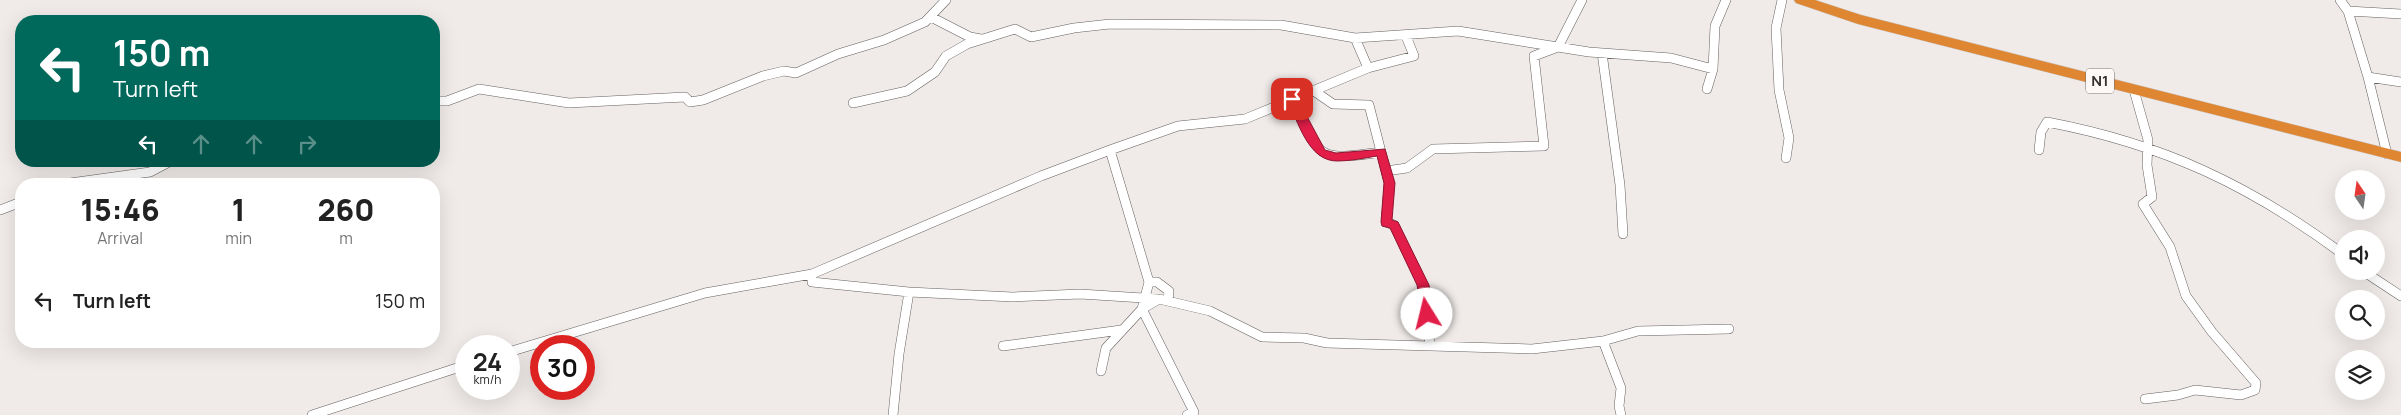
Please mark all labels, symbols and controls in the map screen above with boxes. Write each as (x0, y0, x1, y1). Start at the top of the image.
text: 150 m (113, 29, 210, 77)
icon: left (30, 35, 95, 100)
road number: N1 (2086, 68, 2114, 94)
text: Turn left (113, 74, 198, 104)
pin (1271, 78, 1313, 120)
icon: arrive (1278, 85, 1306, 113)
icon: left (134, 130, 162, 158)
icon: ahead (187, 130, 215, 158)
icon: ahead (240, 130, 268, 158)
icon: right (293, 130, 321, 158)
north arrow (2335, 170, 2385, 220)
map controls (2335, 170, 2385, 400)
text: 15:46 (81, 189, 160, 230)
text: 1 (232, 189, 245, 230)
text: 260 (317, 189, 374, 230)
text: Arrival (97, 227, 143, 249)
text: min (225, 227, 252, 249)
text: m (339, 227, 353, 249)
button: sound (2335, 230, 2385, 280)
icon: left (30, 287, 58, 315)
position arrow (1400, 287, 1452, 339)
text: Turn left (73, 288, 151, 314)
text: 150 m (375, 288, 425, 314)
button: search (2335, 290, 2385, 340)
speed limit sign: 30 (530, 335, 595, 400)
text: 24 (473, 344, 502, 379)
button: layers (2335, 350, 2385, 400)
text: km/h (474, 371, 501, 388)

